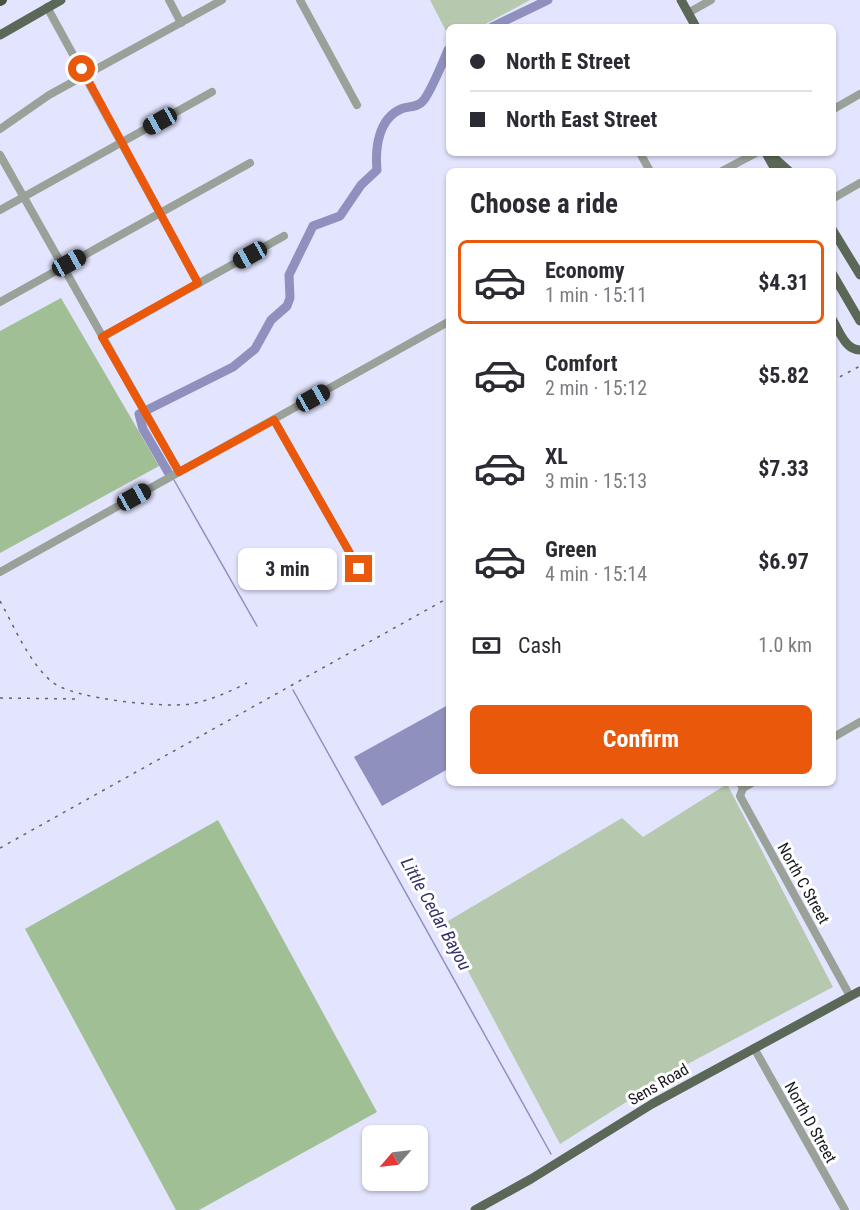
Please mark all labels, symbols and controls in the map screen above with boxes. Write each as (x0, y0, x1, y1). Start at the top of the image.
text: North E Street (506, 49, 630, 74)
route start (68, 55, 95, 82)
car (140, 104, 180, 138)
text: North East Street (506, 107, 657, 132)
text: Choose a ride (470, 188, 618, 220)
car (230, 238, 270, 272)
car (49, 246, 89, 280)
icon: car (473, 255, 527, 309)
text: Economy (545, 258, 625, 283)
text: $4.31 (758, 270, 809, 295)
text: 1 min · 15:11 (545, 283, 647, 307)
icon: car (473, 348, 527, 402)
text: Comfort (545, 351, 618, 376)
text: $5.82 (758, 363, 809, 388)
text: 2 min · 15:12 (545, 376, 647, 400)
car (293, 381, 333, 415)
icon: car (473, 441, 527, 495)
text: XL (545, 444, 568, 469)
text: $7.33 (758, 456, 809, 481)
text: 3 min · 15:13 (545, 469, 647, 493)
car (114, 480, 154, 514)
icon: car (473, 534, 527, 588)
text: Green (545, 537, 597, 562)
callout: 3 min (239, 548, 338, 590)
text: $6.97 (758, 549, 809, 574)
route end (345, 555, 372, 582)
text: 3 min (265, 557, 310, 581)
text: 4 min · 15:14 (545, 562, 647, 586)
icon: cash (470, 629, 503, 662)
text: Cash (518, 633, 562, 658)
text: 1.0 km (758, 633, 812, 657)
button: Confirm (470, 705, 812, 774)
street label: North C Street (774, 839, 834, 927)
water label: Little Cedar Bayou (397, 854, 476, 974)
street label: Sens Road (625, 1060, 692, 1109)
street label: North D Street (781, 1078, 841, 1166)
north arrow (362, 1125, 428, 1191)
map controls (362, 1125, 428, 1191)

